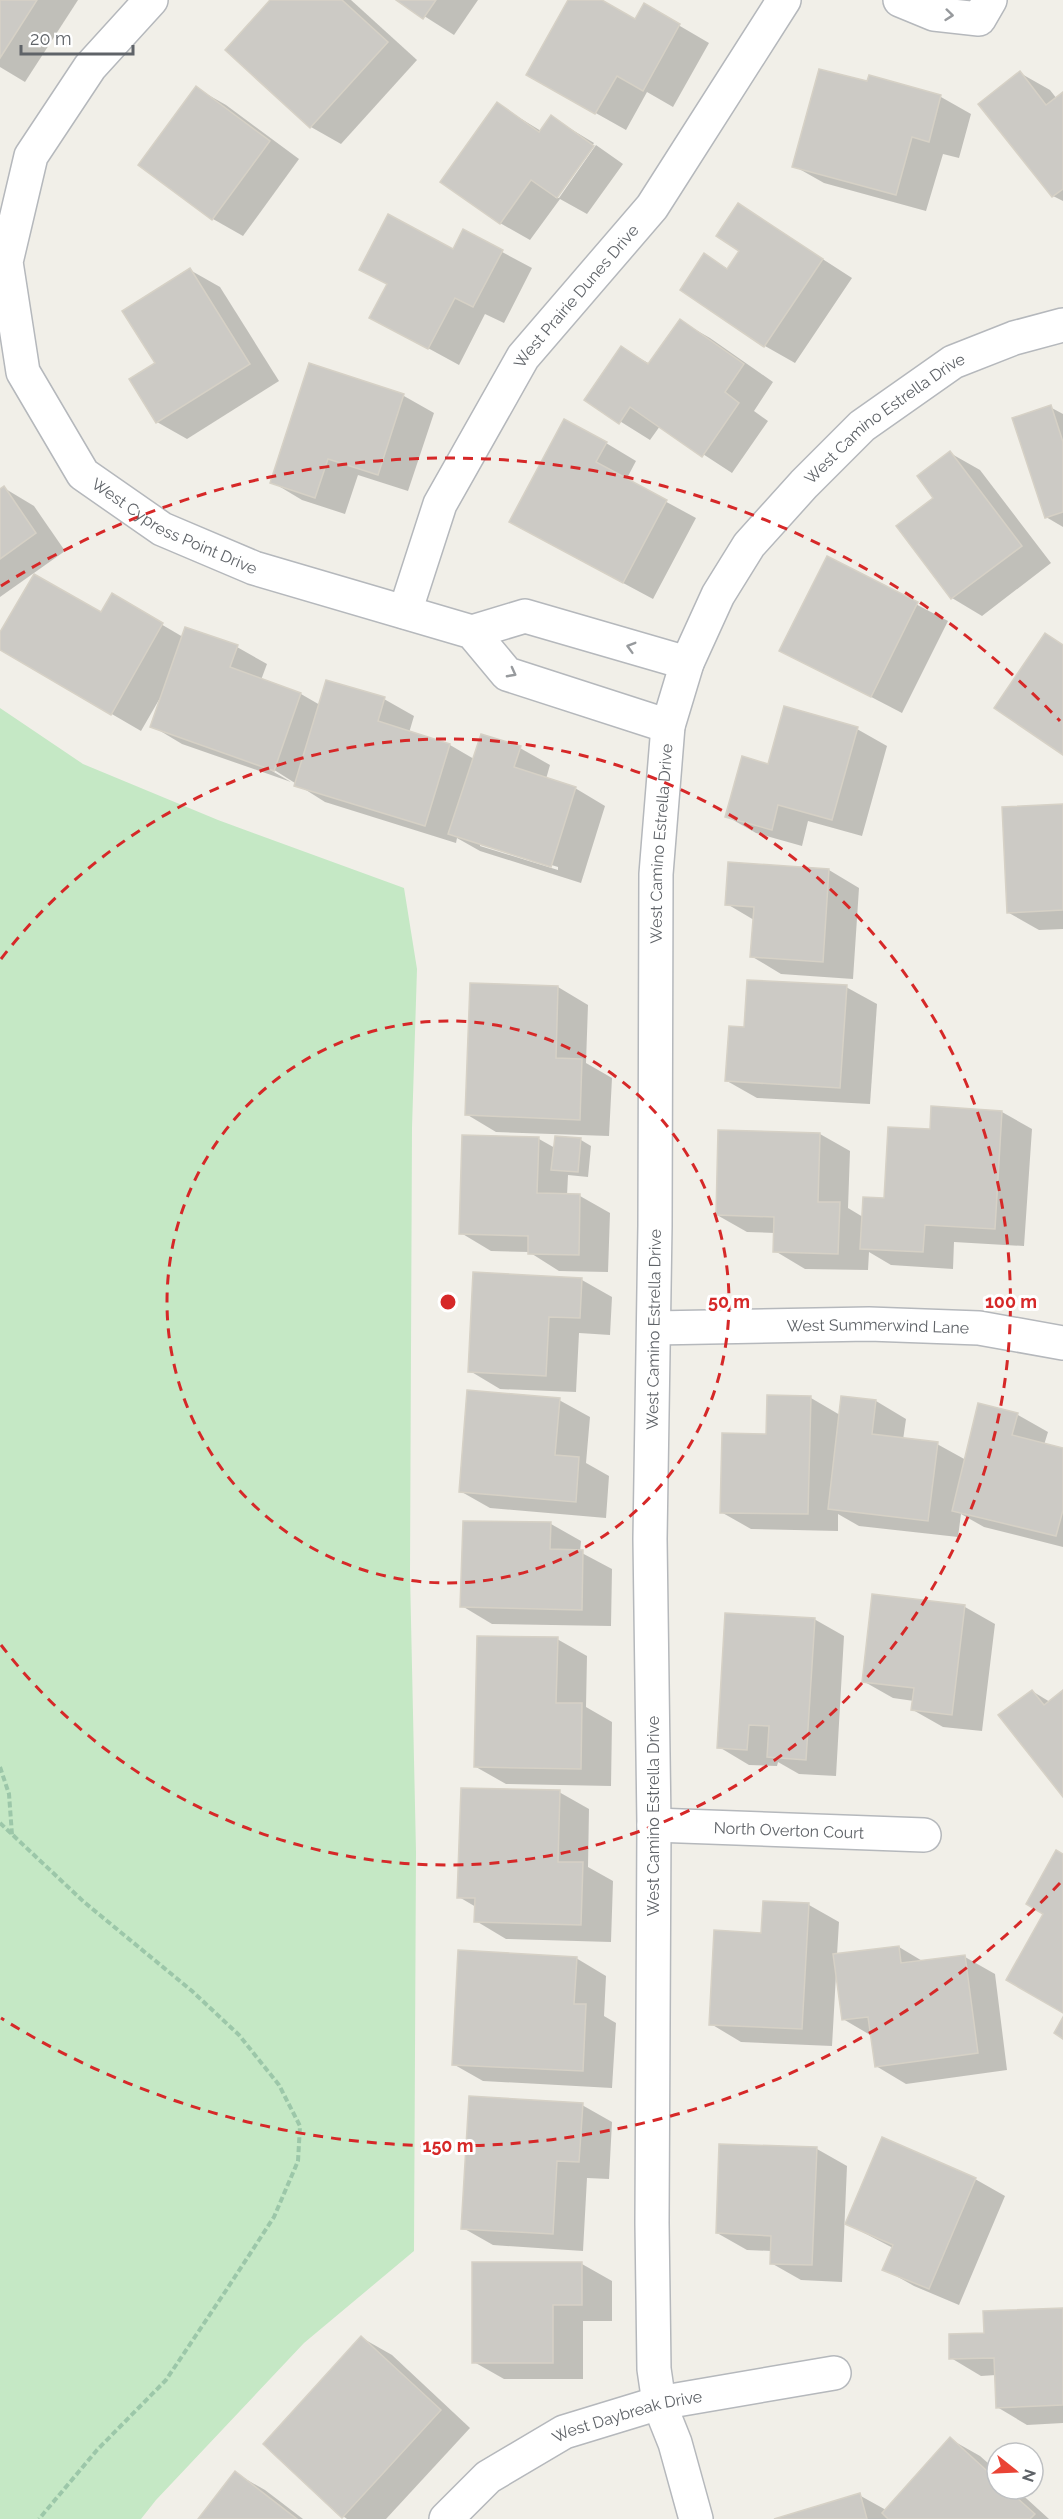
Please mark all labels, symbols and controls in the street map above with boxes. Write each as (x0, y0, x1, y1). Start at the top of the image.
one-way arrow (944, 8, 954, 21)
scale bar (21, 18, 134, 56)
text: 20 m (30, 28, 72, 49)
street label: West Prairie Dunes Drive (510, 220, 642, 371)
street label: West Camino Estrella Drive (800, 349, 967, 488)
street label: West Cypress Point Drive (88, 474, 260, 578)
one-way arrow (626, 641, 636, 654)
one-way arrow (506, 666, 516, 677)
street label: West Camino Estrella Drive (646, 743, 676, 944)
street label: West Camino Estrella Drive (642, 1229, 664, 1430)
text: 50 m (708, 1291, 750, 1312)
text: 100 m (985, 1291, 1037, 1312)
centre of rings (438, 1292, 458, 1312)
street label: West Summerwind Lane (786, 1314, 970, 1337)
street label: West Camino Estrella Drive (644, 1716, 663, 1916)
street label: North Overton Court (713, 1818, 865, 1842)
text: 150 m (423, 2135, 474, 2156)
street label: West Daybreak Drive (549, 2386, 703, 2446)
north arrow (985, 2441, 1045, 2501)
text: N (1018, 2467, 1040, 2484)

